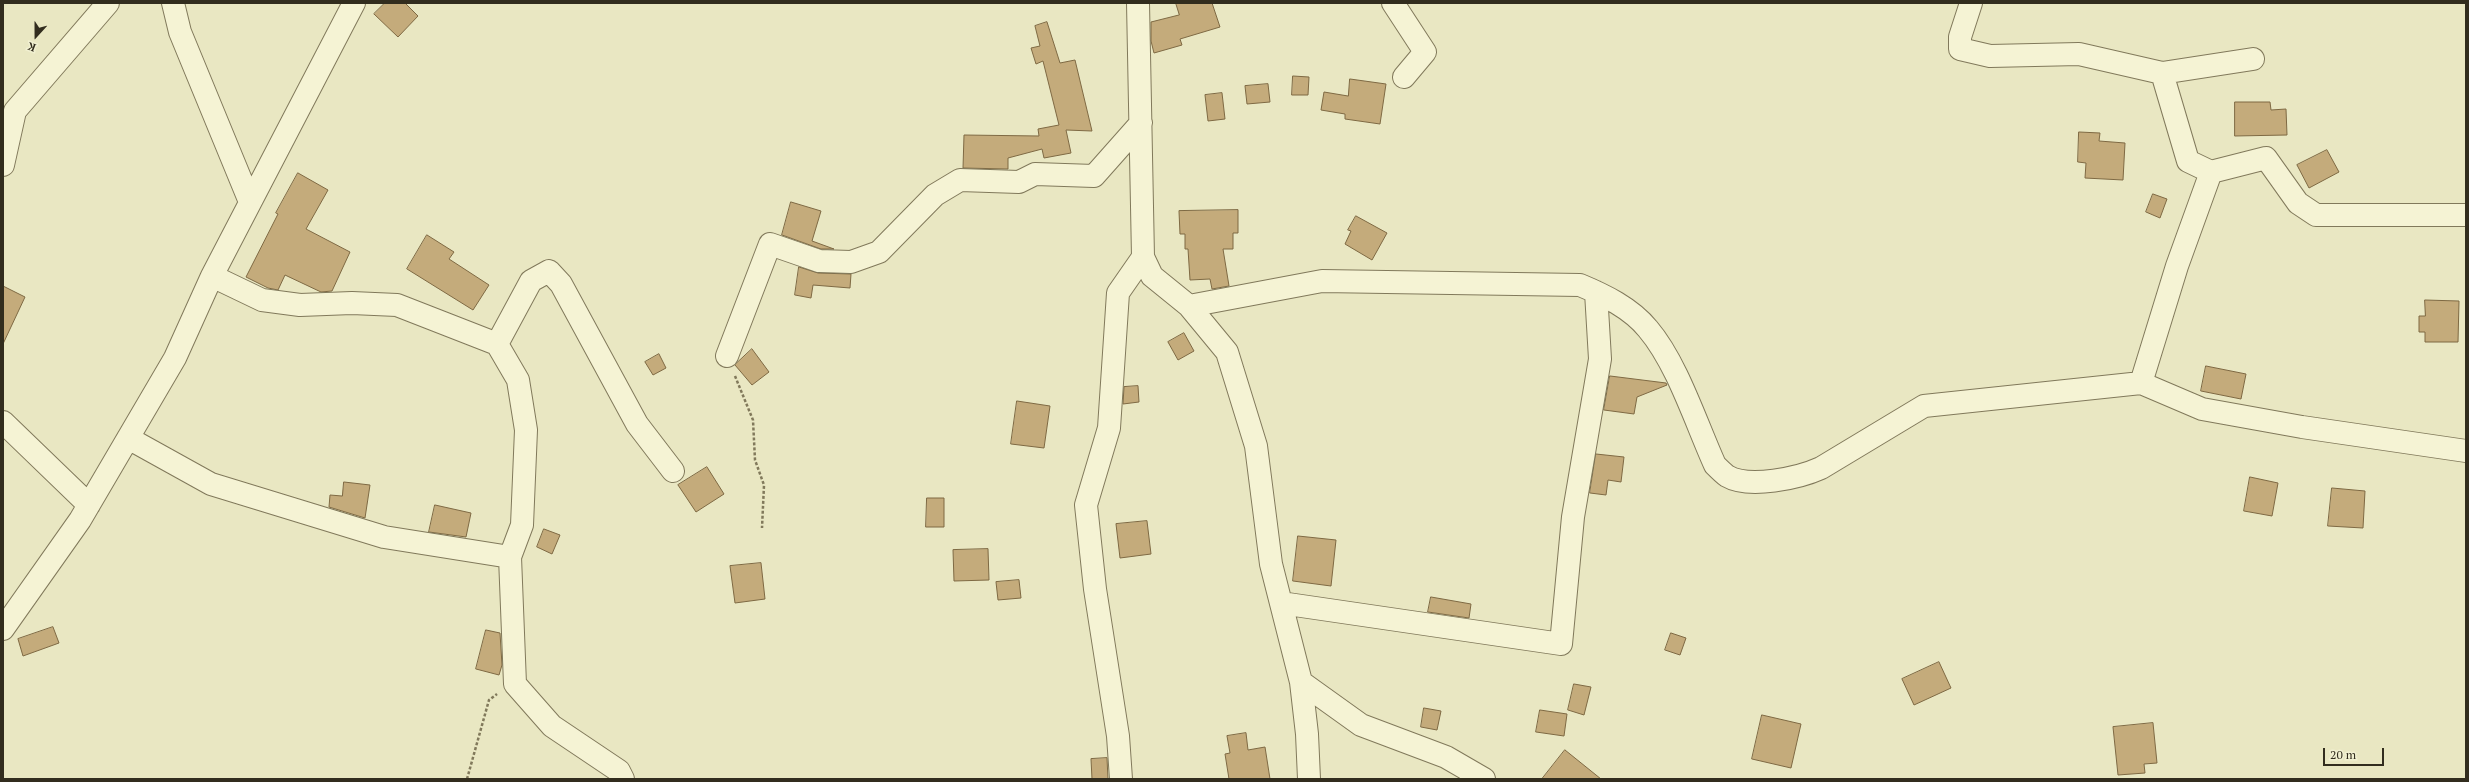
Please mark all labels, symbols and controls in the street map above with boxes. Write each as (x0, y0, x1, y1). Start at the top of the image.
north arrow (16, 16, 56, 56)
text: K (26, 39, 38, 55)
scale bar (2325, 740, 2386, 766)
text: 20 m (2330, 747, 2356, 762)

